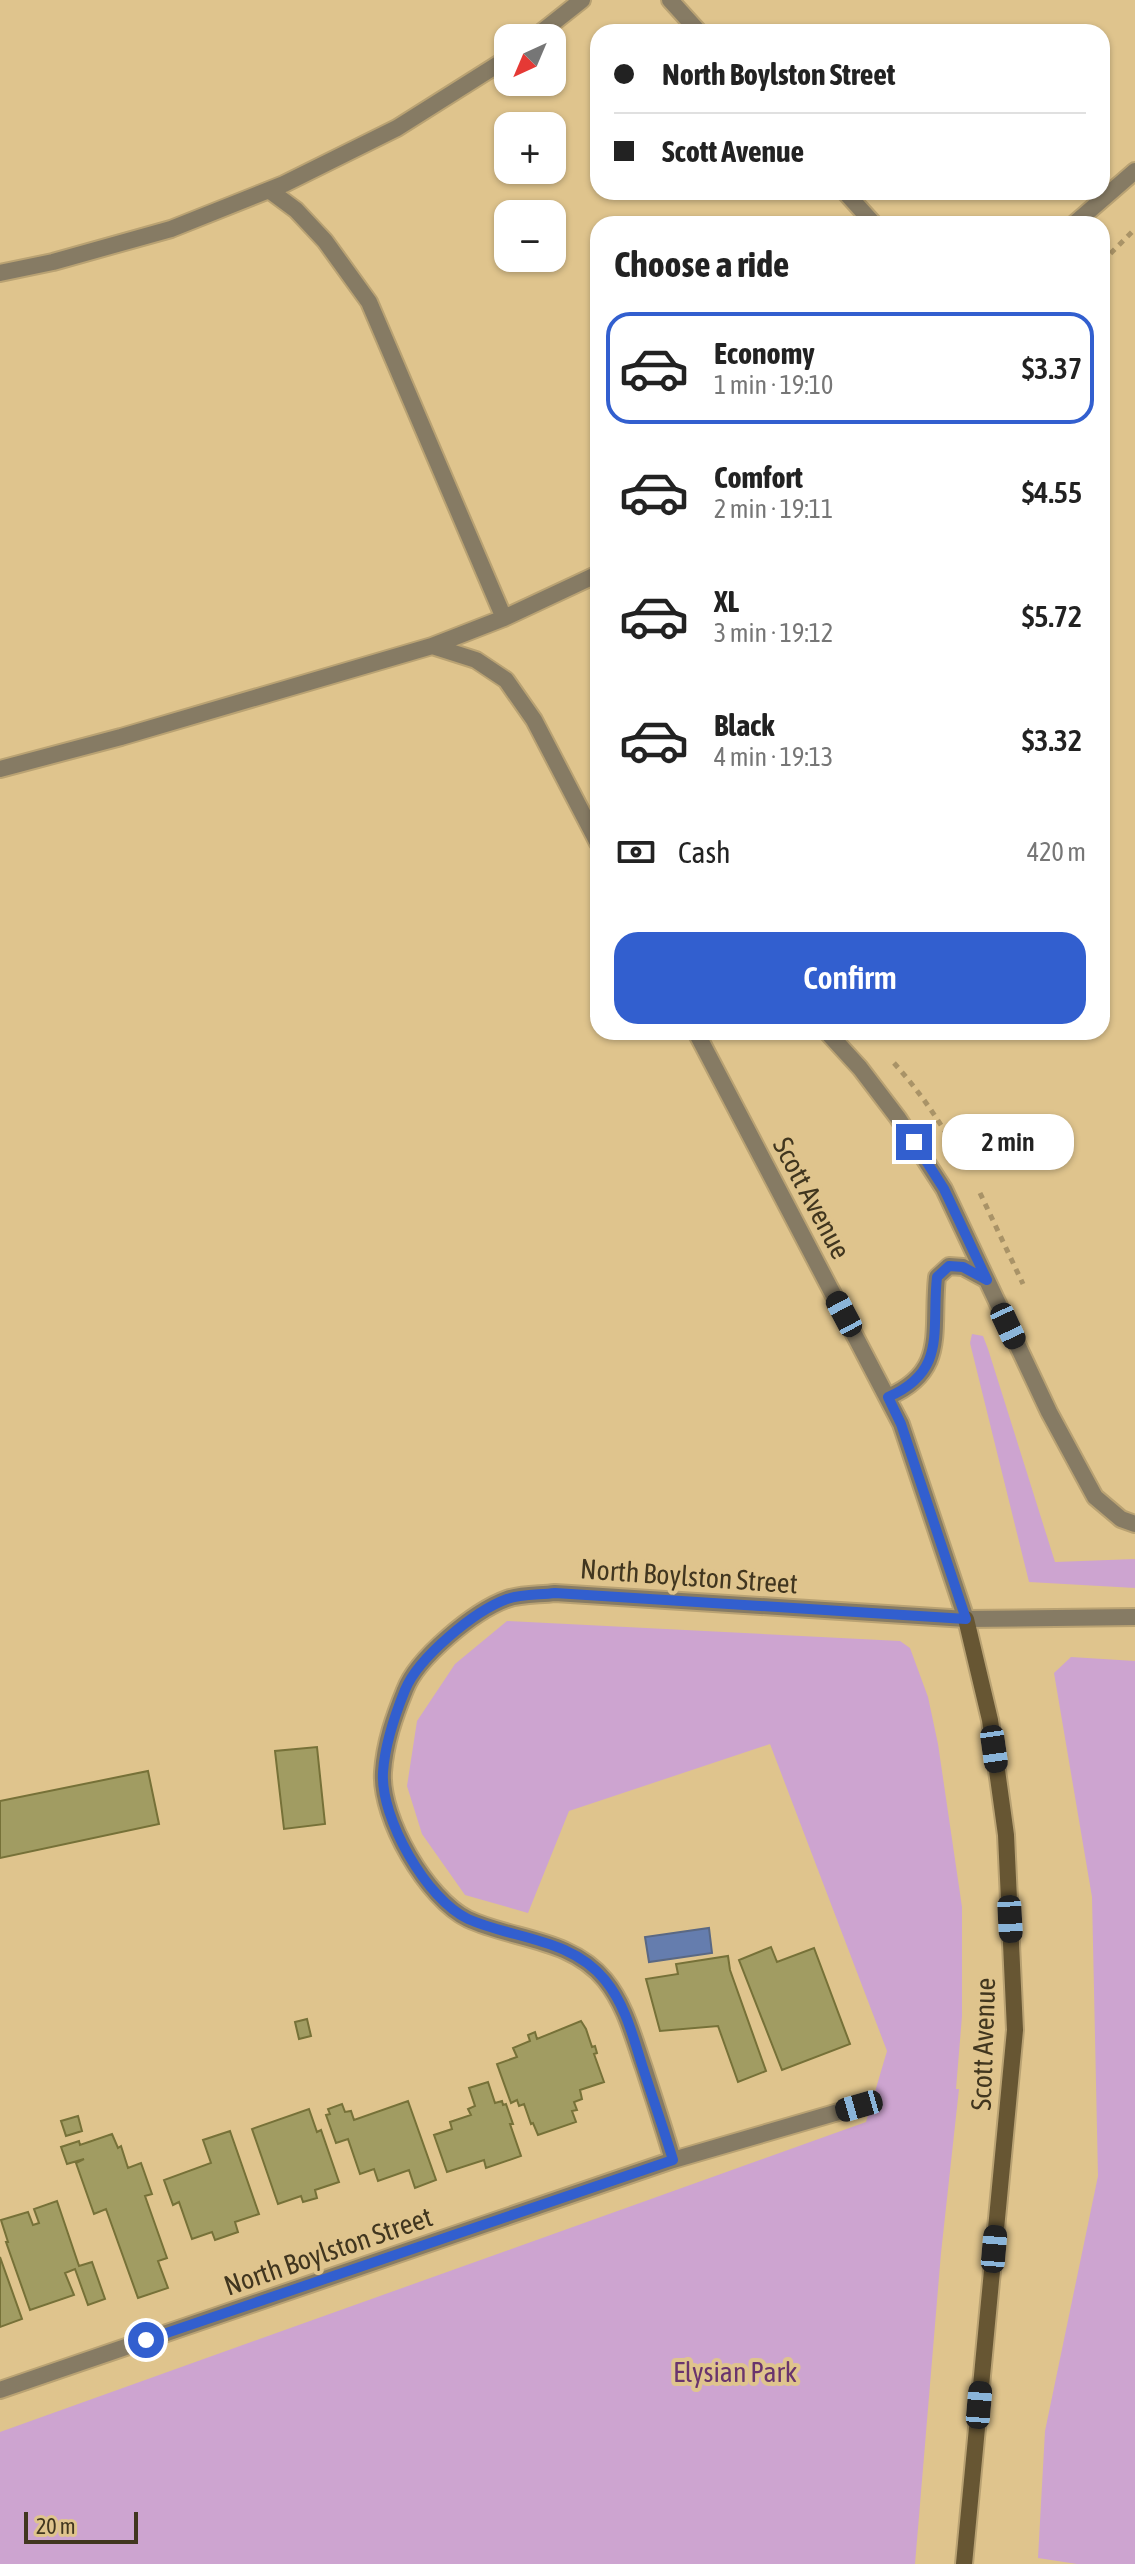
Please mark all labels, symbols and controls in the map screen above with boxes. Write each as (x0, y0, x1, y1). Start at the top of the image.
north arrow (494, 24, 566, 96)
map controls (494, 24, 566, 272)
text: North Boylston Street (662, 57, 896, 91)
button: + (494, 112, 566, 184)
text: Scott Avenue (662, 134, 804, 168)
button: − (494, 200, 566, 272)
text: Choose a ride (614, 243, 789, 285)
icon: car (618, 332, 690, 404)
text: Economy (714, 336, 815, 370)
text: $3.37 (1022, 351, 1082, 385)
text: 1 min · 19:10 (714, 370, 833, 400)
icon: car (618, 456, 690, 528)
text: Comfort (714, 460, 803, 494)
text: $4.55 (1022, 475, 1082, 509)
text: 2 min · 19:11 (714, 494, 833, 524)
icon: car (618, 580, 690, 652)
text: XL (714, 584, 739, 618)
text: $5.72 (1022, 599, 1082, 633)
text: 3 min · 19:12 (714, 618, 833, 648)
icon: car (618, 704, 690, 776)
text: Black (714, 708, 774, 742)
text: $3.32 (1022, 723, 1082, 757)
text: 4 min · 19:13 (714, 742, 833, 772)
icon: cash (614, 830, 658, 874)
text: Cash (678, 835, 731, 869)
text: 420 m (1027, 837, 1086, 867)
button: Confirm (614, 932, 1086, 1024)
callout: 2 min (942, 1114, 1074, 1170)
route end (896, 1124, 932, 1160)
text: 2 min (981, 1127, 1035, 1157)
street label: Scott Avenue (767, 1132, 857, 1264)
car (822, 1287, 866, 1341)
car (987, 1299, 1029, 1353)
street label: North Boylston Street (579, 1552, 799, 1600)
car (979, 1724, 1009, 1774)
car (997, 1894, 1023, 1944)
street label: Scott Avenue (965, 1977, 1001, 2111)
car (833, 2088, 885, 2124)
street label: North Boylston Street (220, 2200, 436, 2302)
car (980, 2224, 1008, 2274)
route start (128, 2322, 164, 2358)
park label: Elysian Park (673, 2356, 797, 2388)
car (965, 2380, 993, 2430)
scale bar (24, 2508, 138, 2544)
text: 20 m (36, 2513, 76, 2539)

